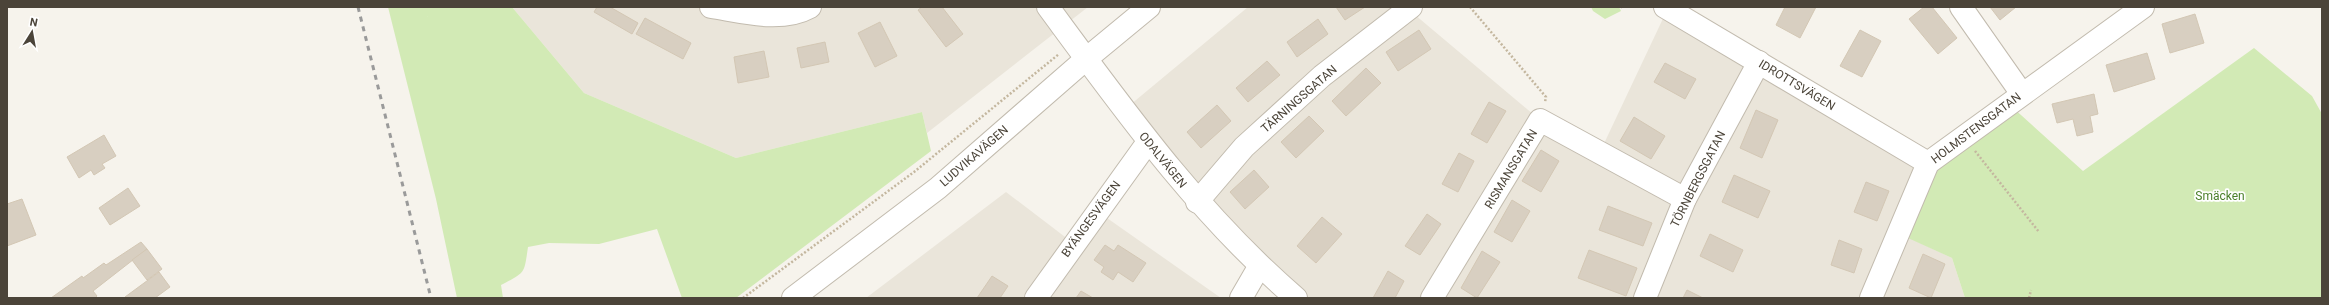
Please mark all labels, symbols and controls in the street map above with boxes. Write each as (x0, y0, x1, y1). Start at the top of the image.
north arrow (12, 12, 52, 52)
text: N (29, 16, 39, 30)
street label: IDROTTSVÄGEN (1756, 56, 1838, 113)
street label: TÄRNINGSGATAN (1258, 61, 1340, 136)
street label: HOLMSTENSGATAN (1928, 90, 2024, 166)
street label: LUDVIKAVÄGEN (936, 122, 1011, 189)
street label: RISMANSGATAN (1482, 127, 1540, 211)
street label: TÖRNBERGSGATAN (1667, 128, 1728, 230)
street label: ODALVÄGEN (1136, 129, 1191, 191)
street label: BYÄNGESVÄGEN (1058, 178, 1123, 260)
park label: Smäcken (2195, 189, 2245, 203)

